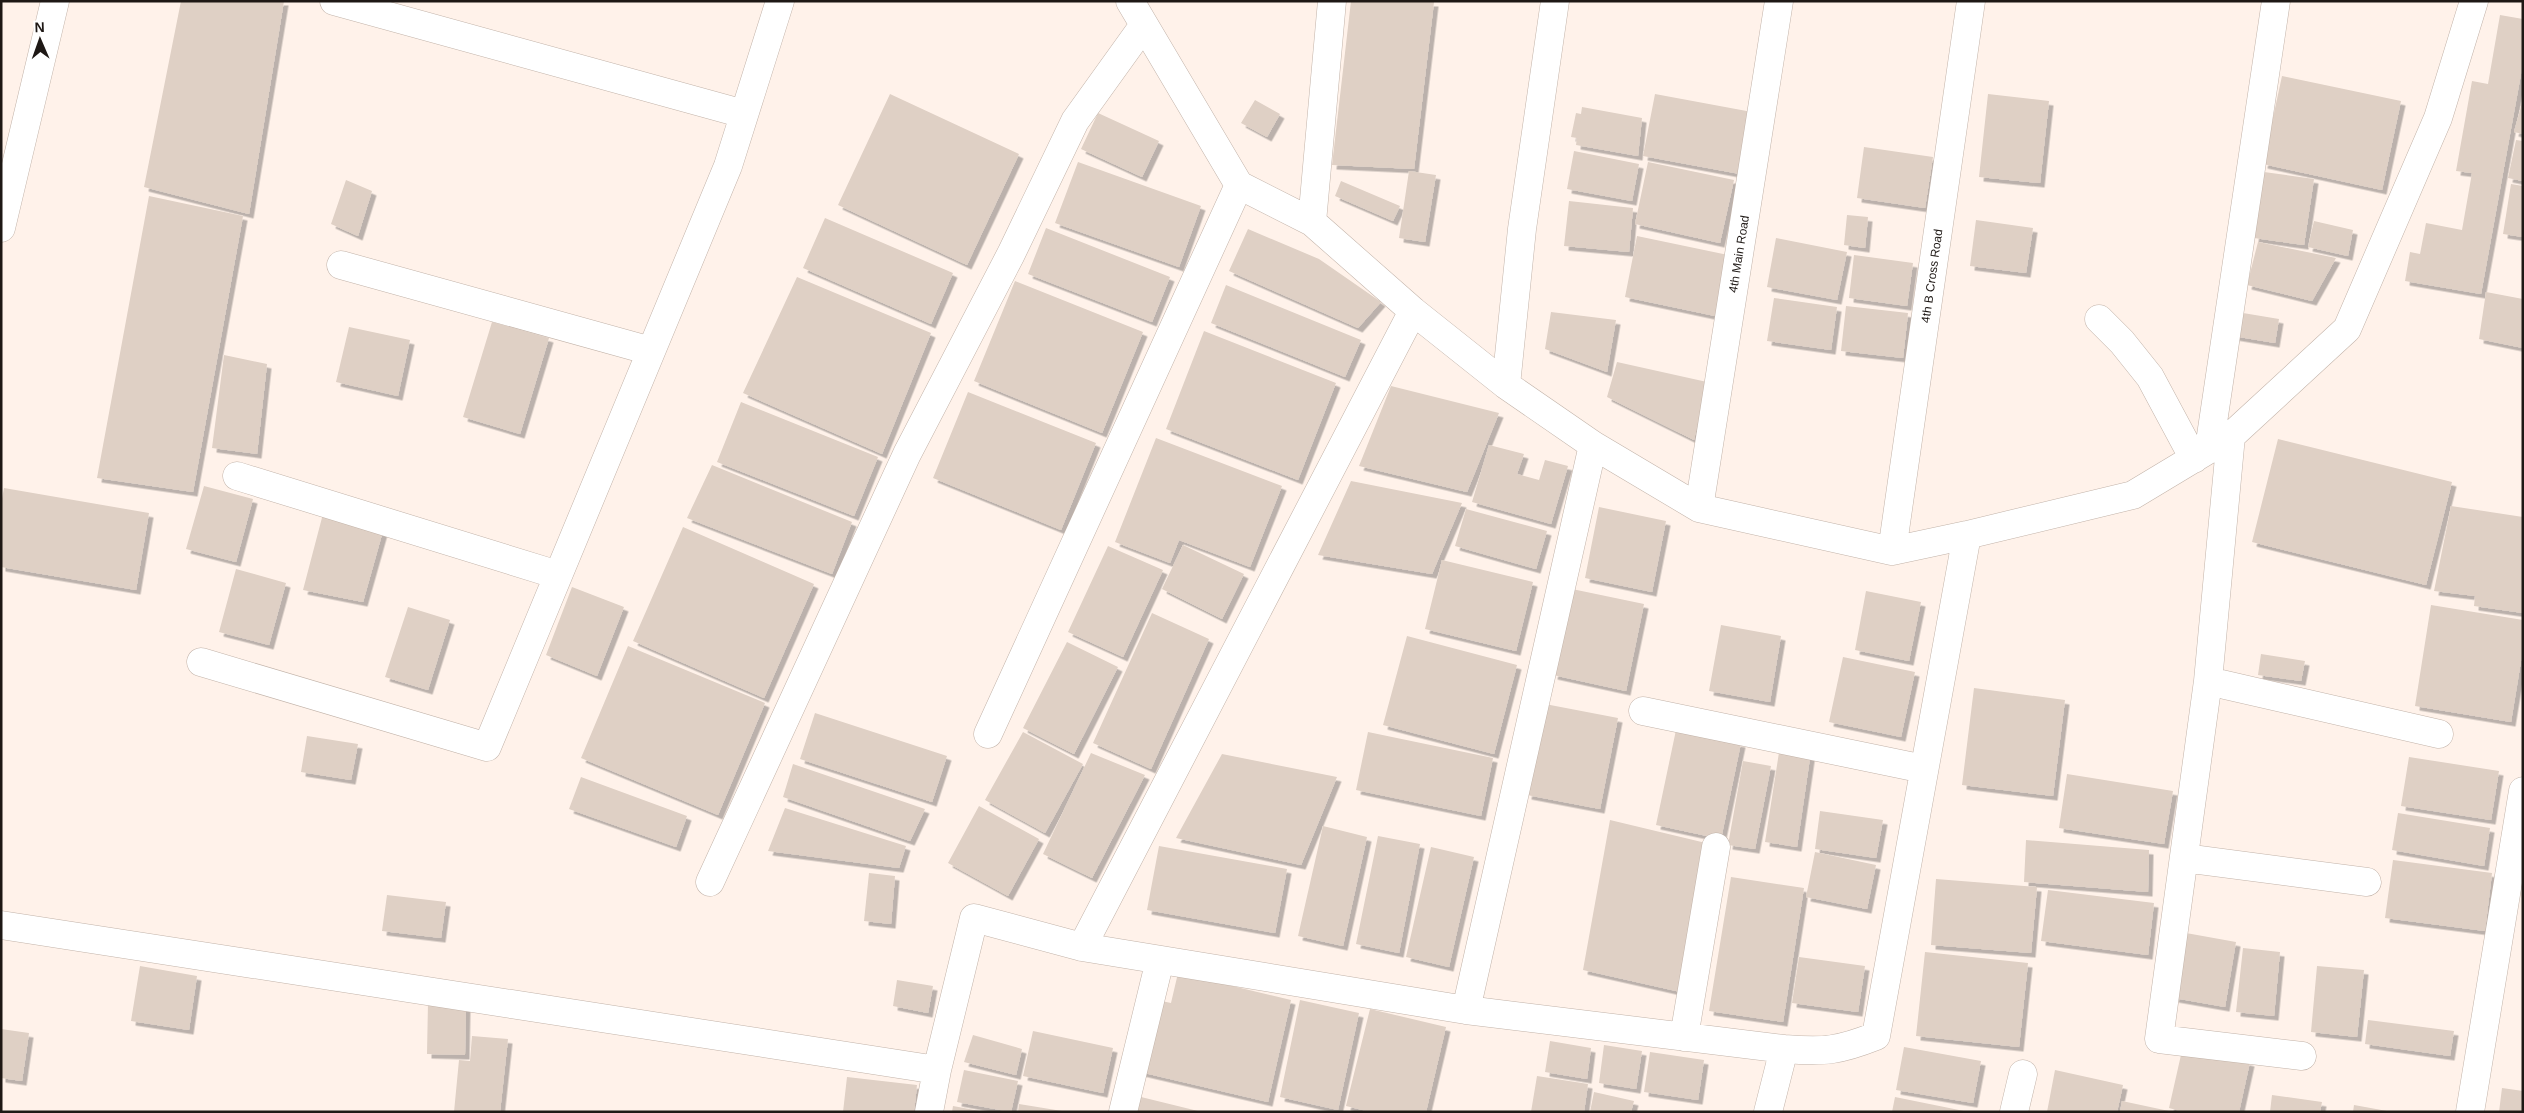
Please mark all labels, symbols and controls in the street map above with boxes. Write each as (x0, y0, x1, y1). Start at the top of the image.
north arrow (15, 15, 65, 65)
text: N (34, 19, 45, 35)
street label: 4th Main Road (1726, 214, 1752, 294)
street label: 4th B Cross Road (1918, 228, 1946, 324)

